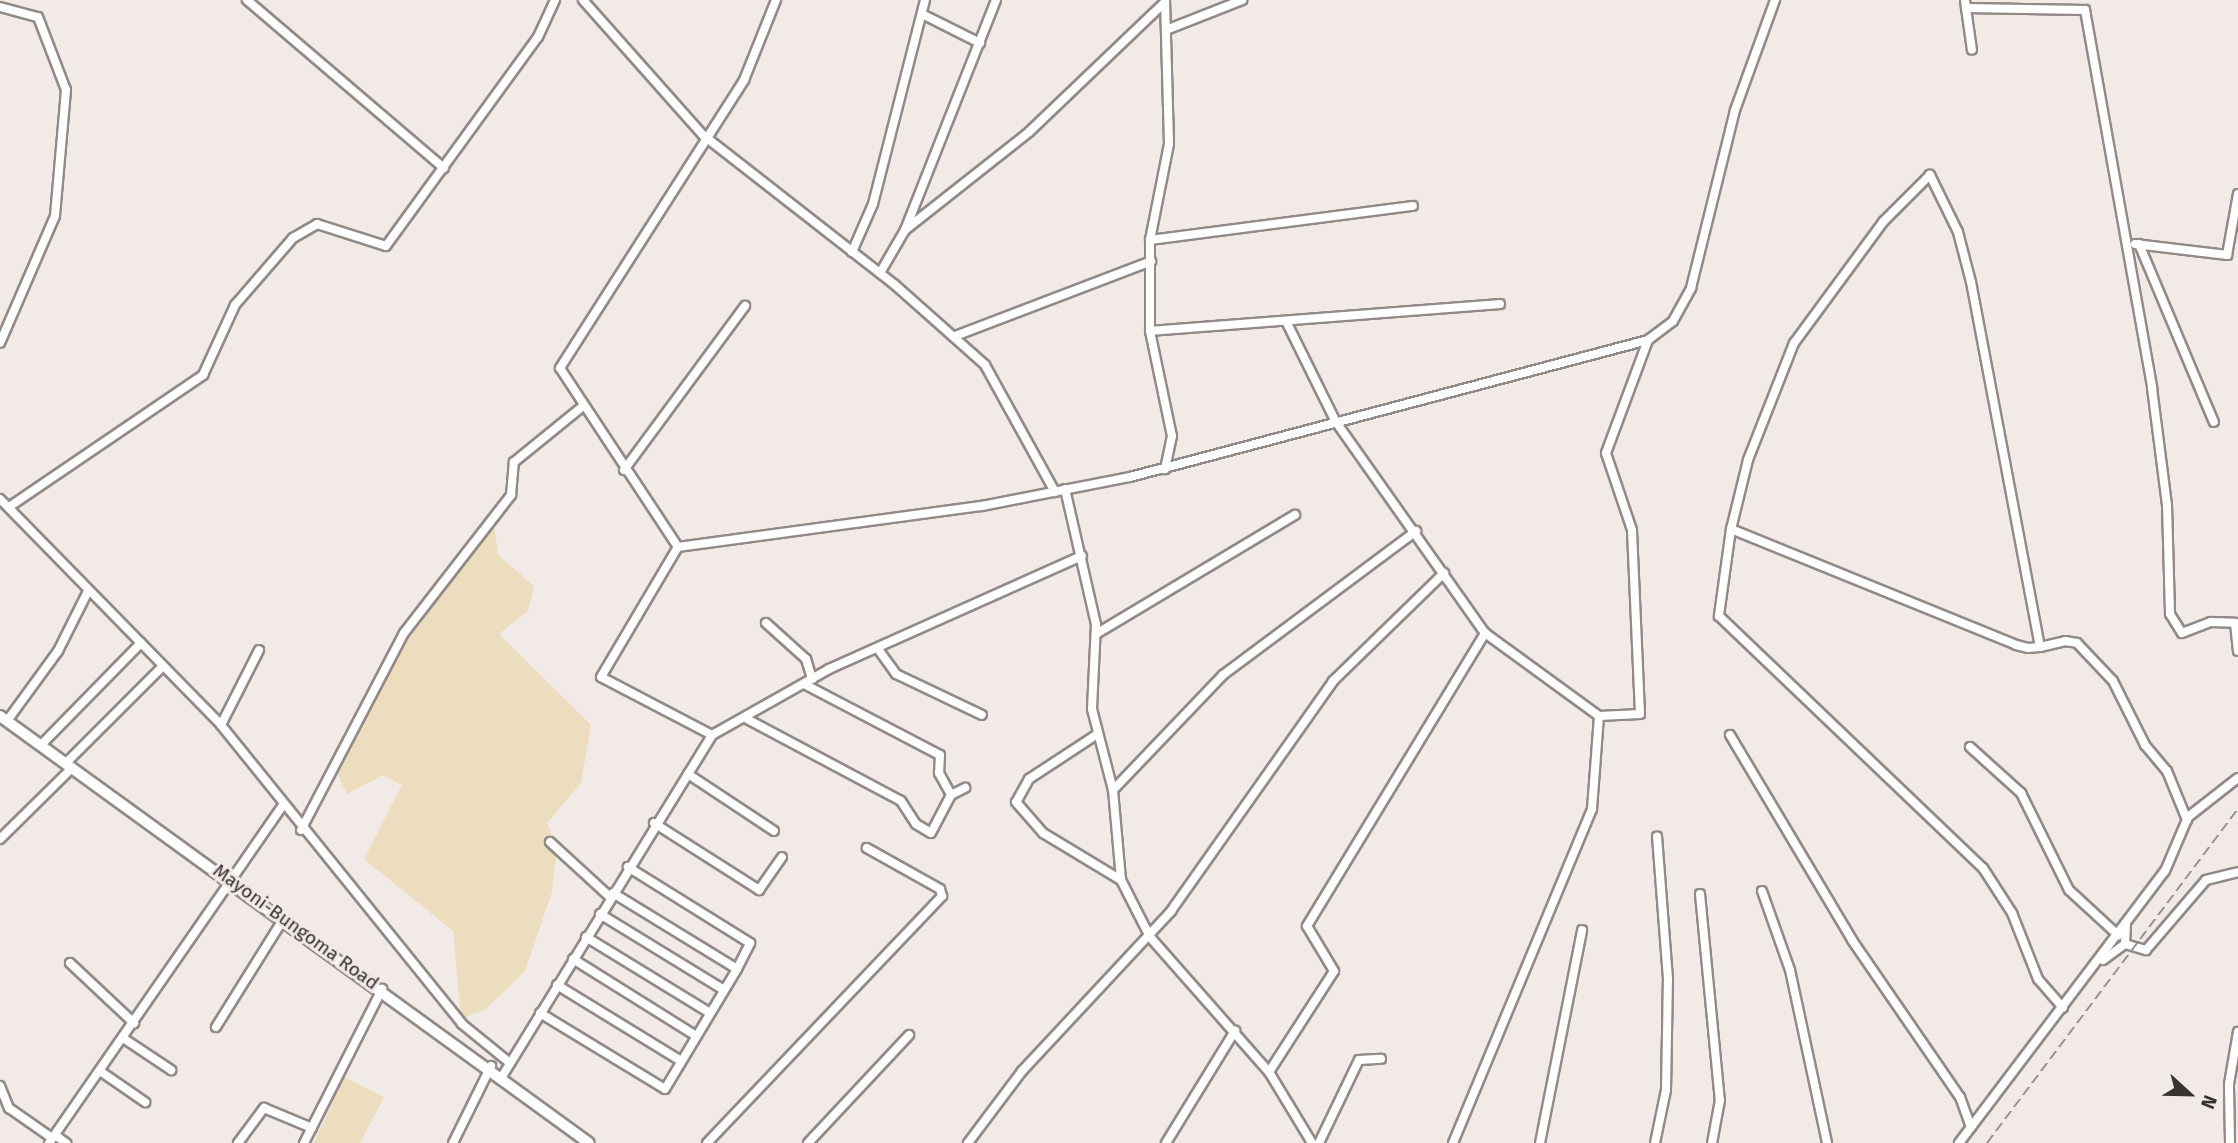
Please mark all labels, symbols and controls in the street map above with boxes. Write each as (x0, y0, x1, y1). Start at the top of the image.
street label: Mayoni-Bungoma Road (209, 859, 383, 995)
north arrow (2154, 1059, 2224, 1129)
text: N (2196, 1092, 2222, 1112)

